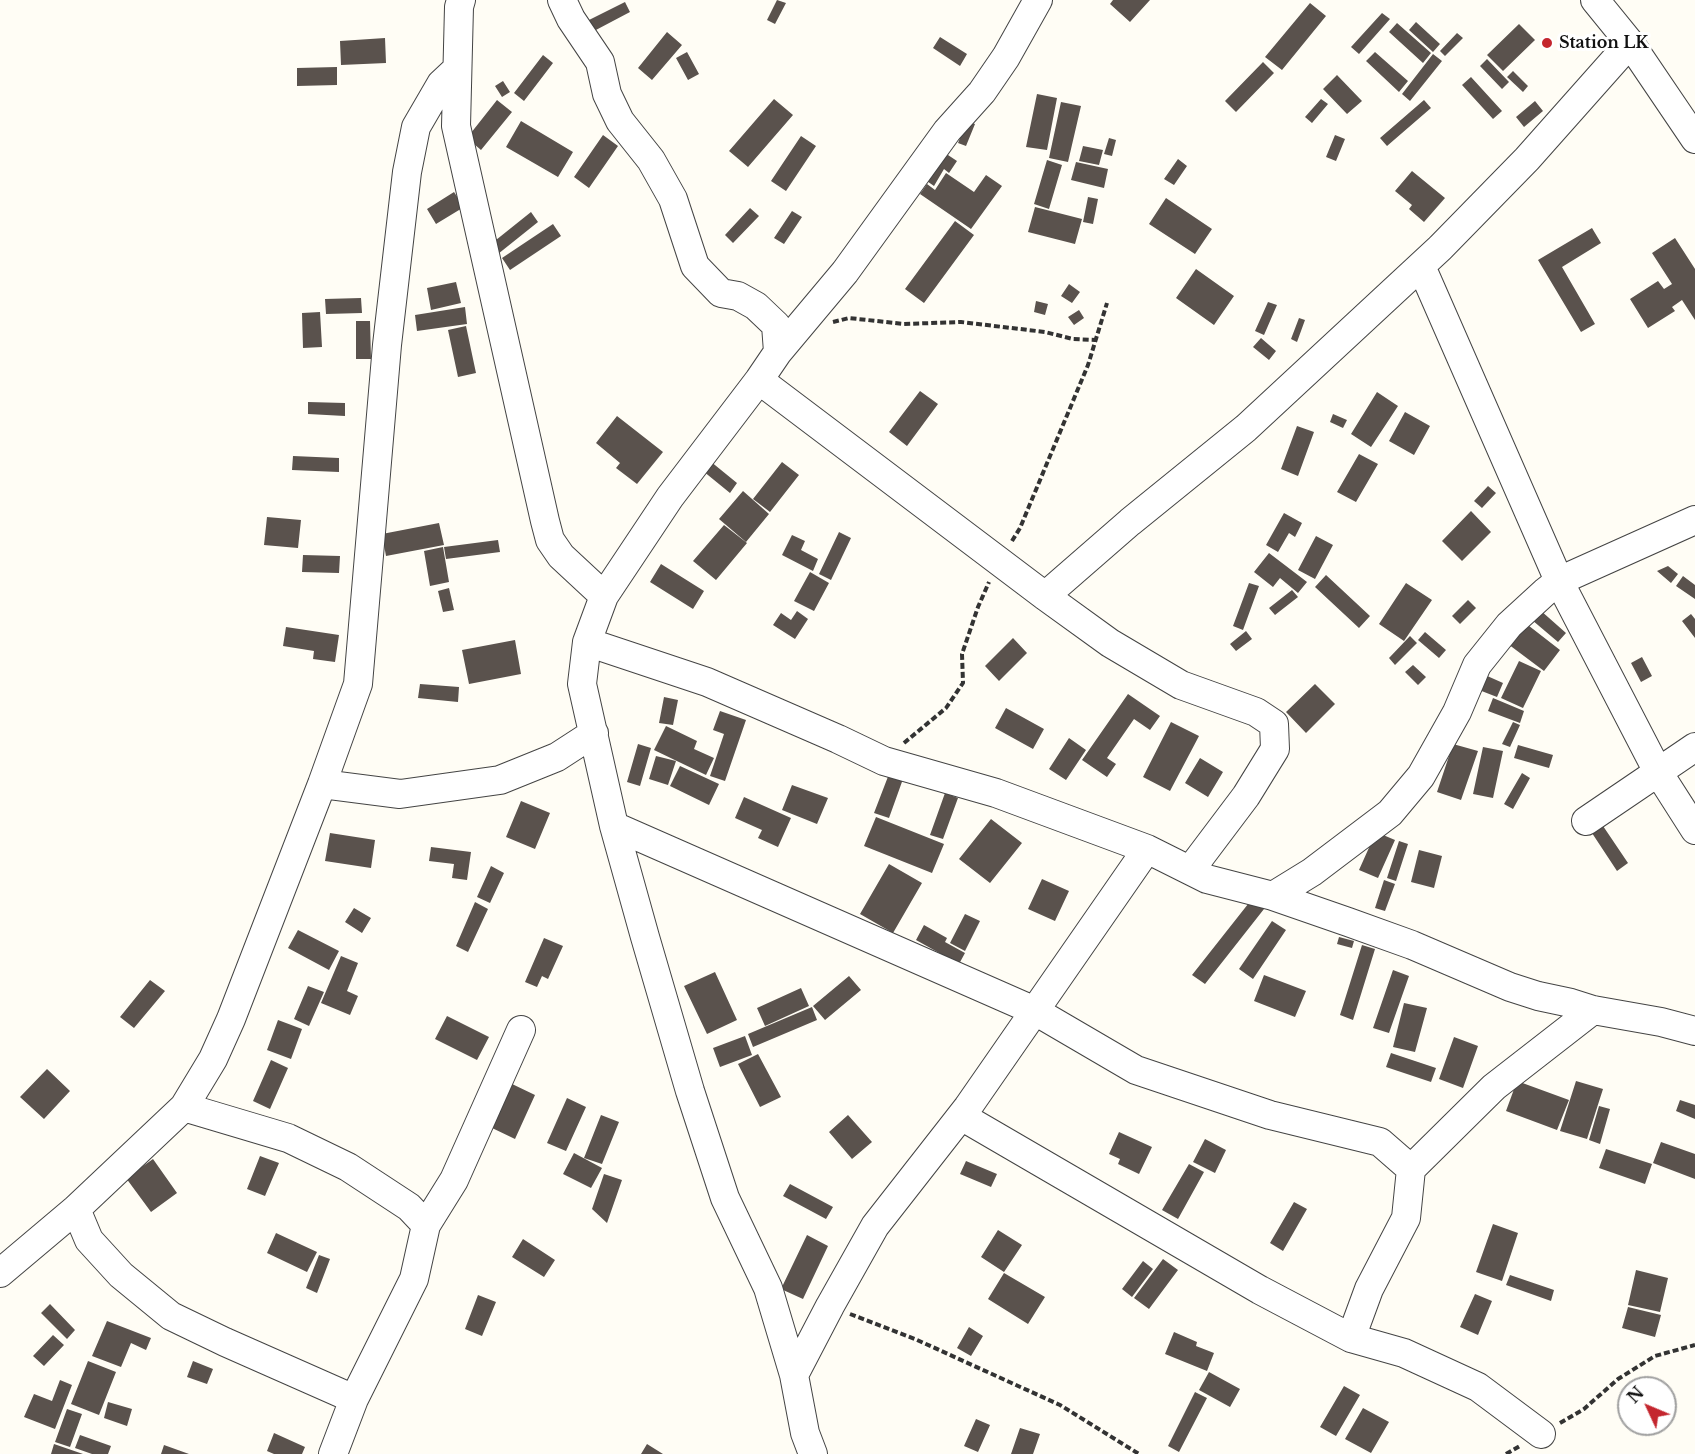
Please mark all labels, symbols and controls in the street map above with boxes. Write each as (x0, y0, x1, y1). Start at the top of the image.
place label: Station LK (1559, 33, 1648, 53)
marker: Station LK (1540, 36, 1554, 50)
north arrow (1617, 1376, 1677, 1436)
text: N (1623, 1383, 1648, 1407)

